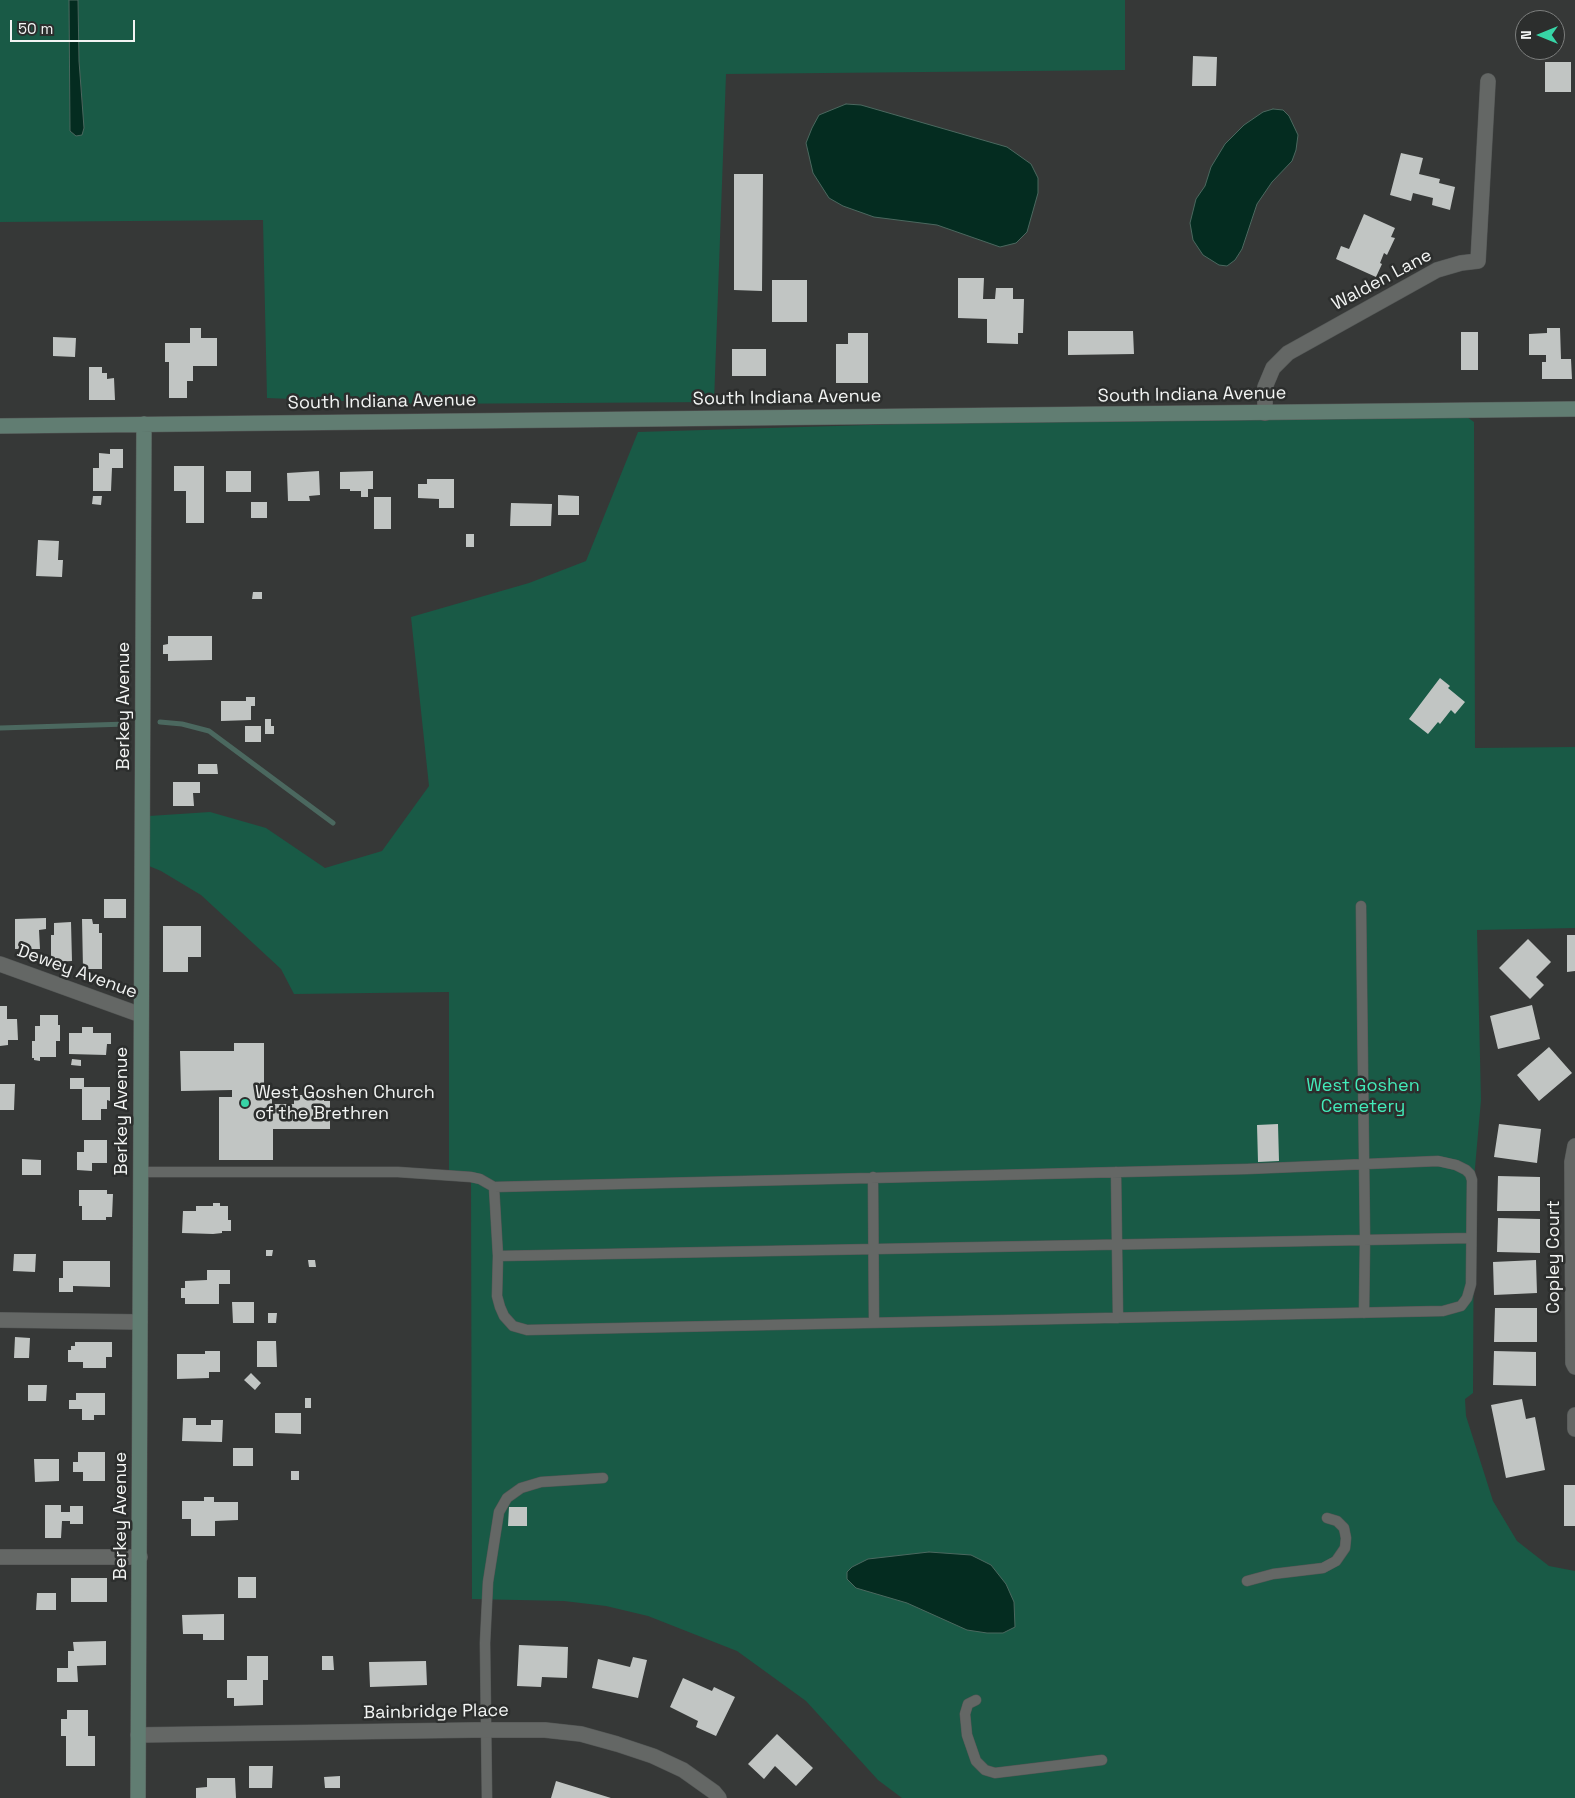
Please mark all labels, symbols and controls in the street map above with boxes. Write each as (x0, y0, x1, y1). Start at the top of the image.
scale bar (12, 10, 138, 42)
north arrow (1515, 10, 1565, 60)
text: 50 m (18, 19, 53, 38)
text: N (1517, 30, 1535, 40)
street label: Walden Lane (1328, 245, 1436, 315)
street label: South Indiana Avenue (1098, 383, 1286, 407)
street label: South Indiana Avenue (693, 386, 881, 410)
street label: South Indiana Avenue (288, 390, 476, 414)
street label: Berkey Avenue (113, 642, 135, 770)
street label: Dewey Avenue (14, 940, 140, 1004)
street label: Berkey Avenue (111, 1047, 133, 1175)
park label: West Goshen Cemetery (1306, 1075, 1420, 1118)
place label: West Goshen Church of the Brethren (255, 1082, 435, 1124)
marker: West Goshen Church of the Brethren (239, 1097, 251, 1109)
street label: Copley Court (1543, 1200, 1565, 1314)
street label: Berkey Avenue (110, 1452, 132, 1580)
street label: Bainbridge Place (363, 1700, 509, 1724)

